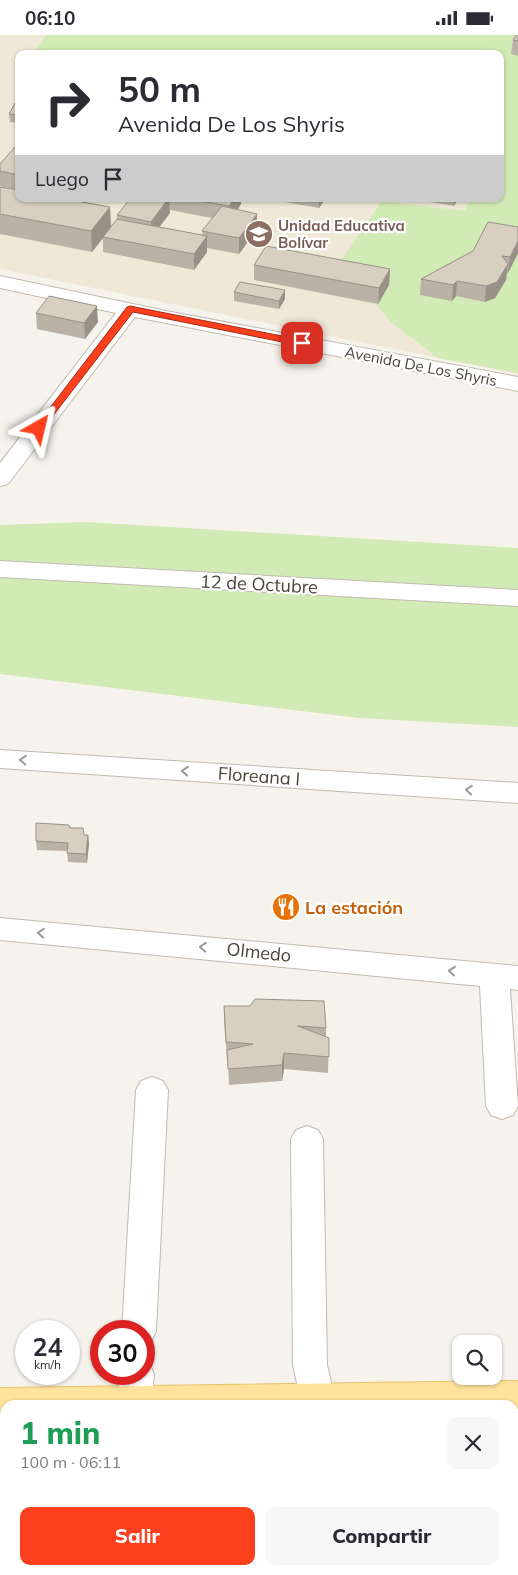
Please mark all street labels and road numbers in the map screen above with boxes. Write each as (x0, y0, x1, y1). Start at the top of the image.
street label: Avenida De Los Shyris (343, 342, 499, 390)
street label: 12 de Octubre (199, 569, 319, 599)
street label: Floreana I (217, 762, 301, 790)
street label: Olmedo (226, 937, 292, 967)

